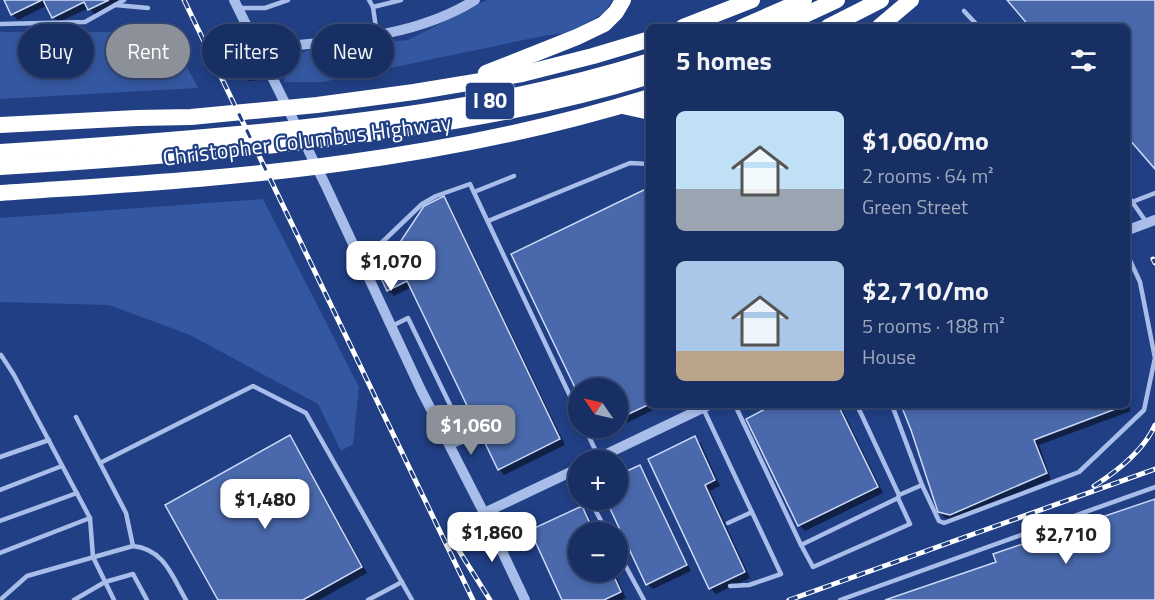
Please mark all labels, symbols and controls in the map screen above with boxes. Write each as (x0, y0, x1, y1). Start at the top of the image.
chip: Buy (18, 24, 94, 78)
chip: Rent (106, 24, 190, 78)
chip: Filters (202, 24, 300, 78)
chip: New (312, 24, 394, 78)
text: 5 homes (676, 41, 772, 80)
icon: filters (1067, 44, 1100, 77)
road number: I 80 (466, 83, 514, 119)
street label: Christopher Columbus Highway (161, 105, 454, 175)
text: $1,060/mo (862, 121, 989, 160)
icon: home (724, 135, 796, 207)
text: 2 rooms · 64 m² (862, 160, 994, 191)
text: Green Street (862, 191, 968, 222)
pin: $1,070 (342, 241, 440, 292)
text: $1,070 (360, 245, 422, 276)
text: $2,710/mo (862, 271, 989, 310)
icon: home (724, 285, 796, 357)
text: 5 rooms · 188 m² (862, 310, 1005, 341)
text: House (862, 341, 916, 372)
north arrow (568, 378, 628, 438)
map controls (568, 378, 628, 582)
pin: $1,060 (422, 405, 520, 456)
text: $1,060 (440, 409, 502, 440)
button: + (568, 450, 628, 510)
pin: $1,480 (216, 479, 314, 530)
text: $1,480 (234, 483, 296, 514)
pin: $1,860 (443, 512, 541, 563)
pin: $2,710 (1017, 514, 1115, 565)
text: $1,860 (461, 516, 523, 547)
text: $2,710 (1035, 518, 1097, 549)
button: − (568, 522, 628, 582)

